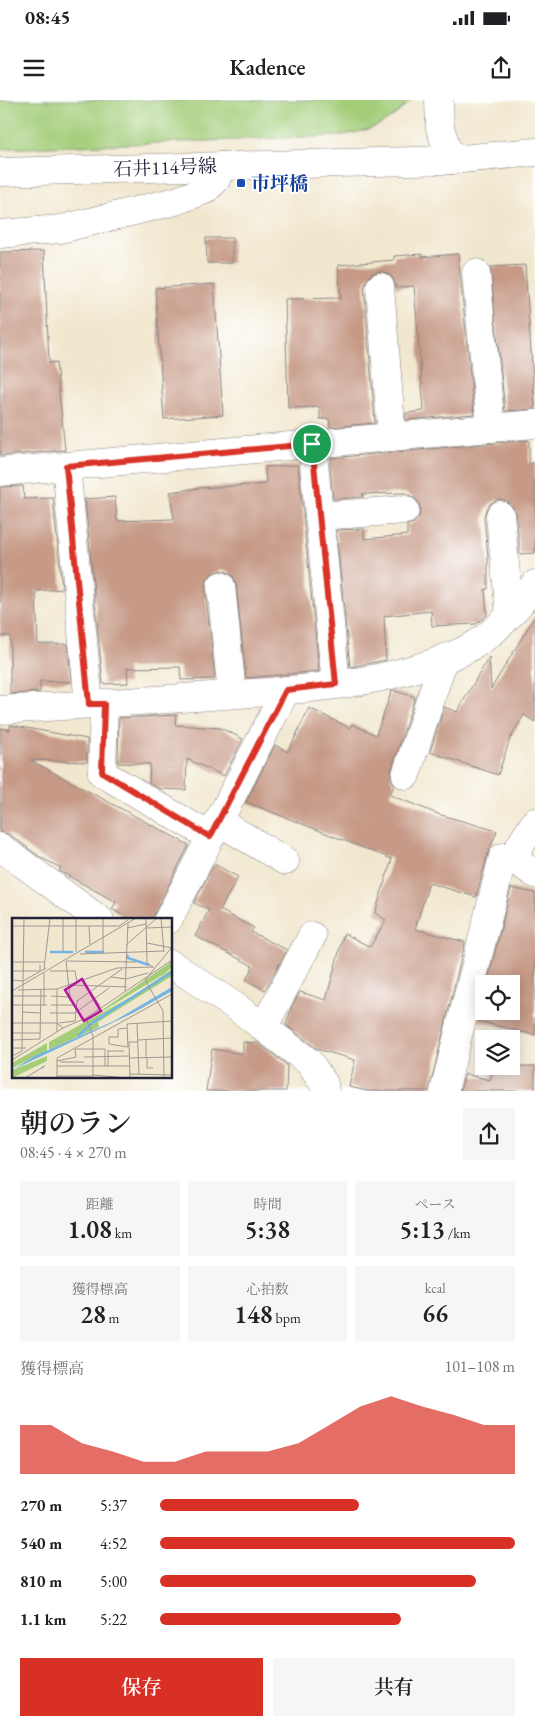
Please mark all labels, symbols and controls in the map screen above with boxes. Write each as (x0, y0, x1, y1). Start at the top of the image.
text: 08:45 (25, 5, 71, 30)
text: Kadence (229, 53, 306, 82)
icon: menu (20, 54, 48, 82)
icon: share (487, 54, 515, 82)
street label: 石井114号線 (113, 153, 217, 182)
place label: 市坪橋 (251, 171, 308, 196)
marker: 市坪橋 (235, 177, 247, 189)
pin (291, 423, 333, 465)
icon: arrive (298, 430, 326, 458)
inset map (12, 918, 172, 1078)
map controls (475, 975, 520, 1075)
button: locate (475, 975, 520, 1020)
button: layers (475, 1030, 520, 1075)
text: 朝のラン (20, 1105, 132, 1141)
button: share (463, 1108, 515, 1160)
text: 08:45 · 4 × 270 m (20, 1142, 127, 1163)
text: 距離 (86, 1195, 114, 1213)
text: 時間 (253, 1195, 281, 1213)
text: ペース (415, 1195, 456, 1213)
text: 1.08 (67, 1213, 112, 1245)
text: 5:38 (245, 1213, 290, 1245)
text: 5:13 (400, 1213, 445, 1245)
text: km (112, 1224, 132, 1242)
text: /km (445, 1224, 471, 1242)
text: kcal (425, 1279, 446, 1297)
text: 獲得標高 (72, 1280, 128, 1298)
text: 心拍数 (246, 1280, 288, 1298)
text: 66 (422, 1297, 448, 1329)
text: 28 (80, 1298, 106, 1330)
text: 148 (234, 1298, 273, 1330)
text: m (106, 1309, 120, 1327)
text: bpm (273, 1309, 301, 1327)
text: 101–108 m (444, 1356, 515, 1377)
text: 獲得標高 (20, 1358, 84, 1379)
text: 270 m (20, 1495, 62, 1516)
text: 5:37 (100, 1495, 127, 1516)
text: 540 m (20, 1533, 62, 1554)
text: 4:52 (100, 1533, 127, 1554)
text: 810 m (20, 1571, 62, 1592)
text: 5:00 (100, 1571, 127, 1592)
text: 1.1 km (20, 1609, 66, 1630)
text: 5:22 (100, 1609, 127, 1630)
button: 保存 (20, 1658, 263, 1716)
button: 共有 (273, 1658, 515, 1716)

